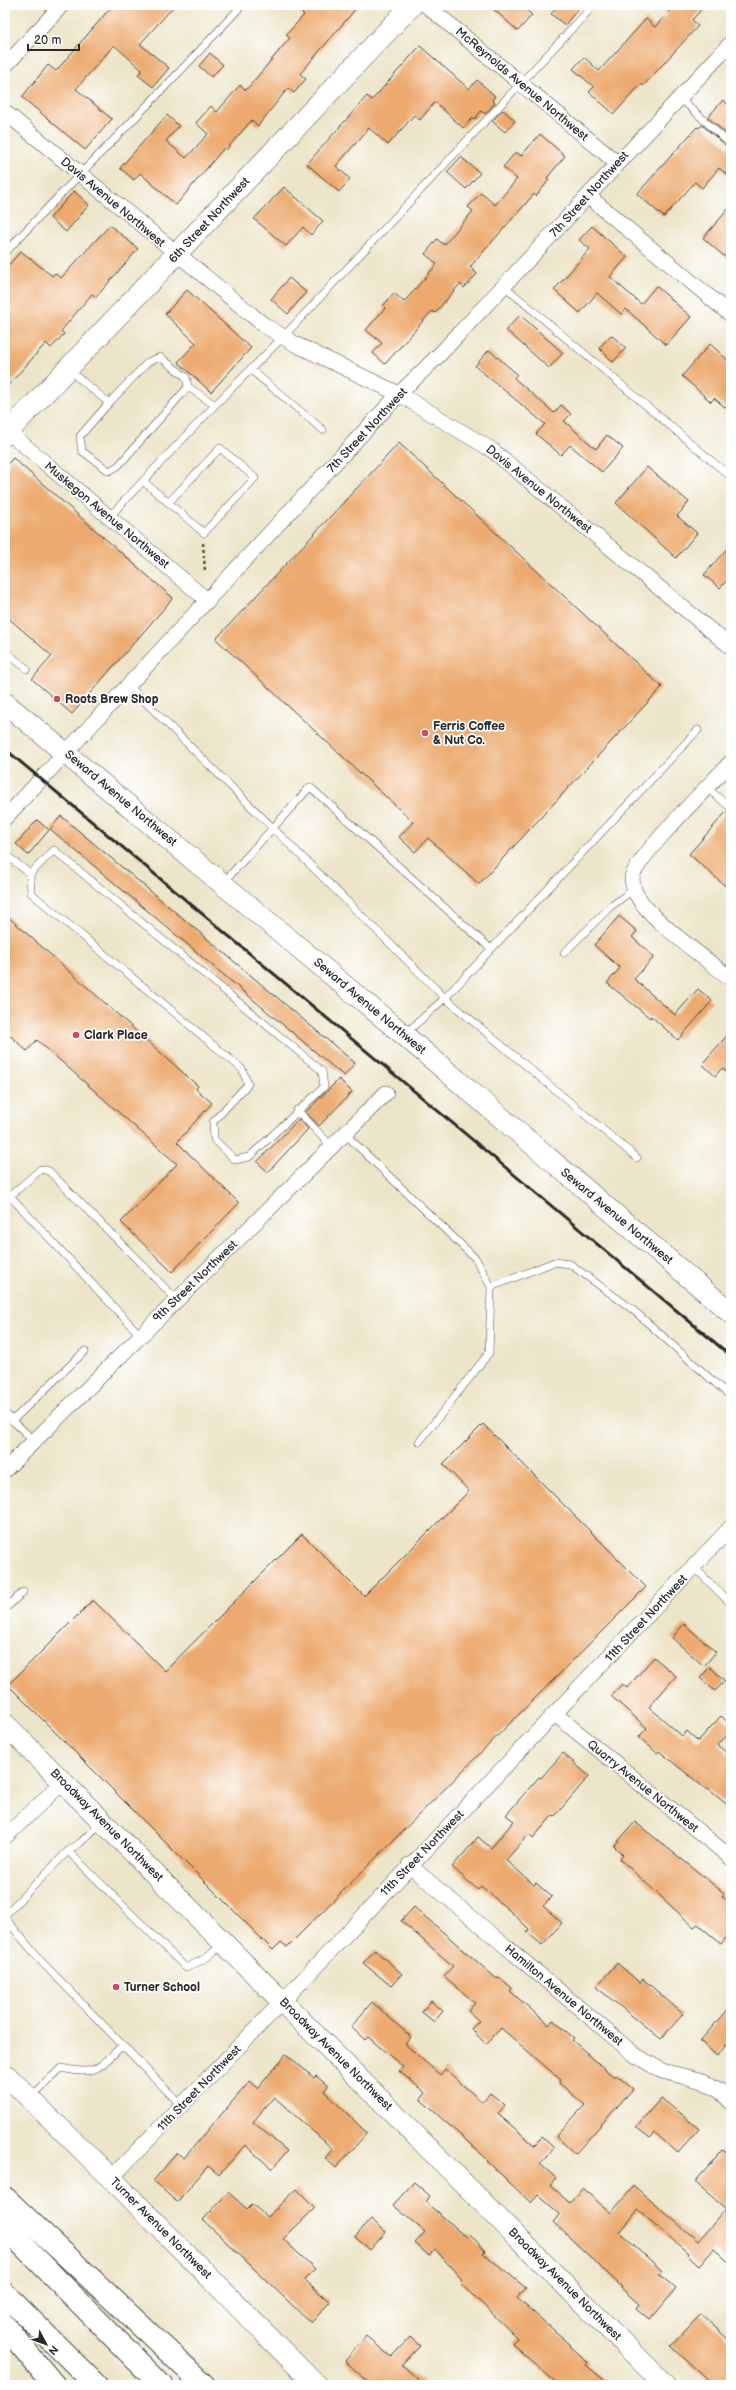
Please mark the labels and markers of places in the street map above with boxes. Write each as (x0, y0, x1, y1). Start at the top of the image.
place label: Roots Brew Shop (65, 692, 159, 707)
marker: Roots Brew Shop (52, 694, 62, 704)
place label: Ferris Coffee & Nut Co. (433, 719, 505, 748)
marker: Ferris Coffee & Nut Co. (420, 728, 430, 738)
place label: Clark Place (84, 1028, 148, 1043)
marker: Clark Place (71, 1030, 81, 1040)
place label: Turner School (124, 1980, 200, 1995)
marker: Turner School (111, 1982, 121, 1992)

